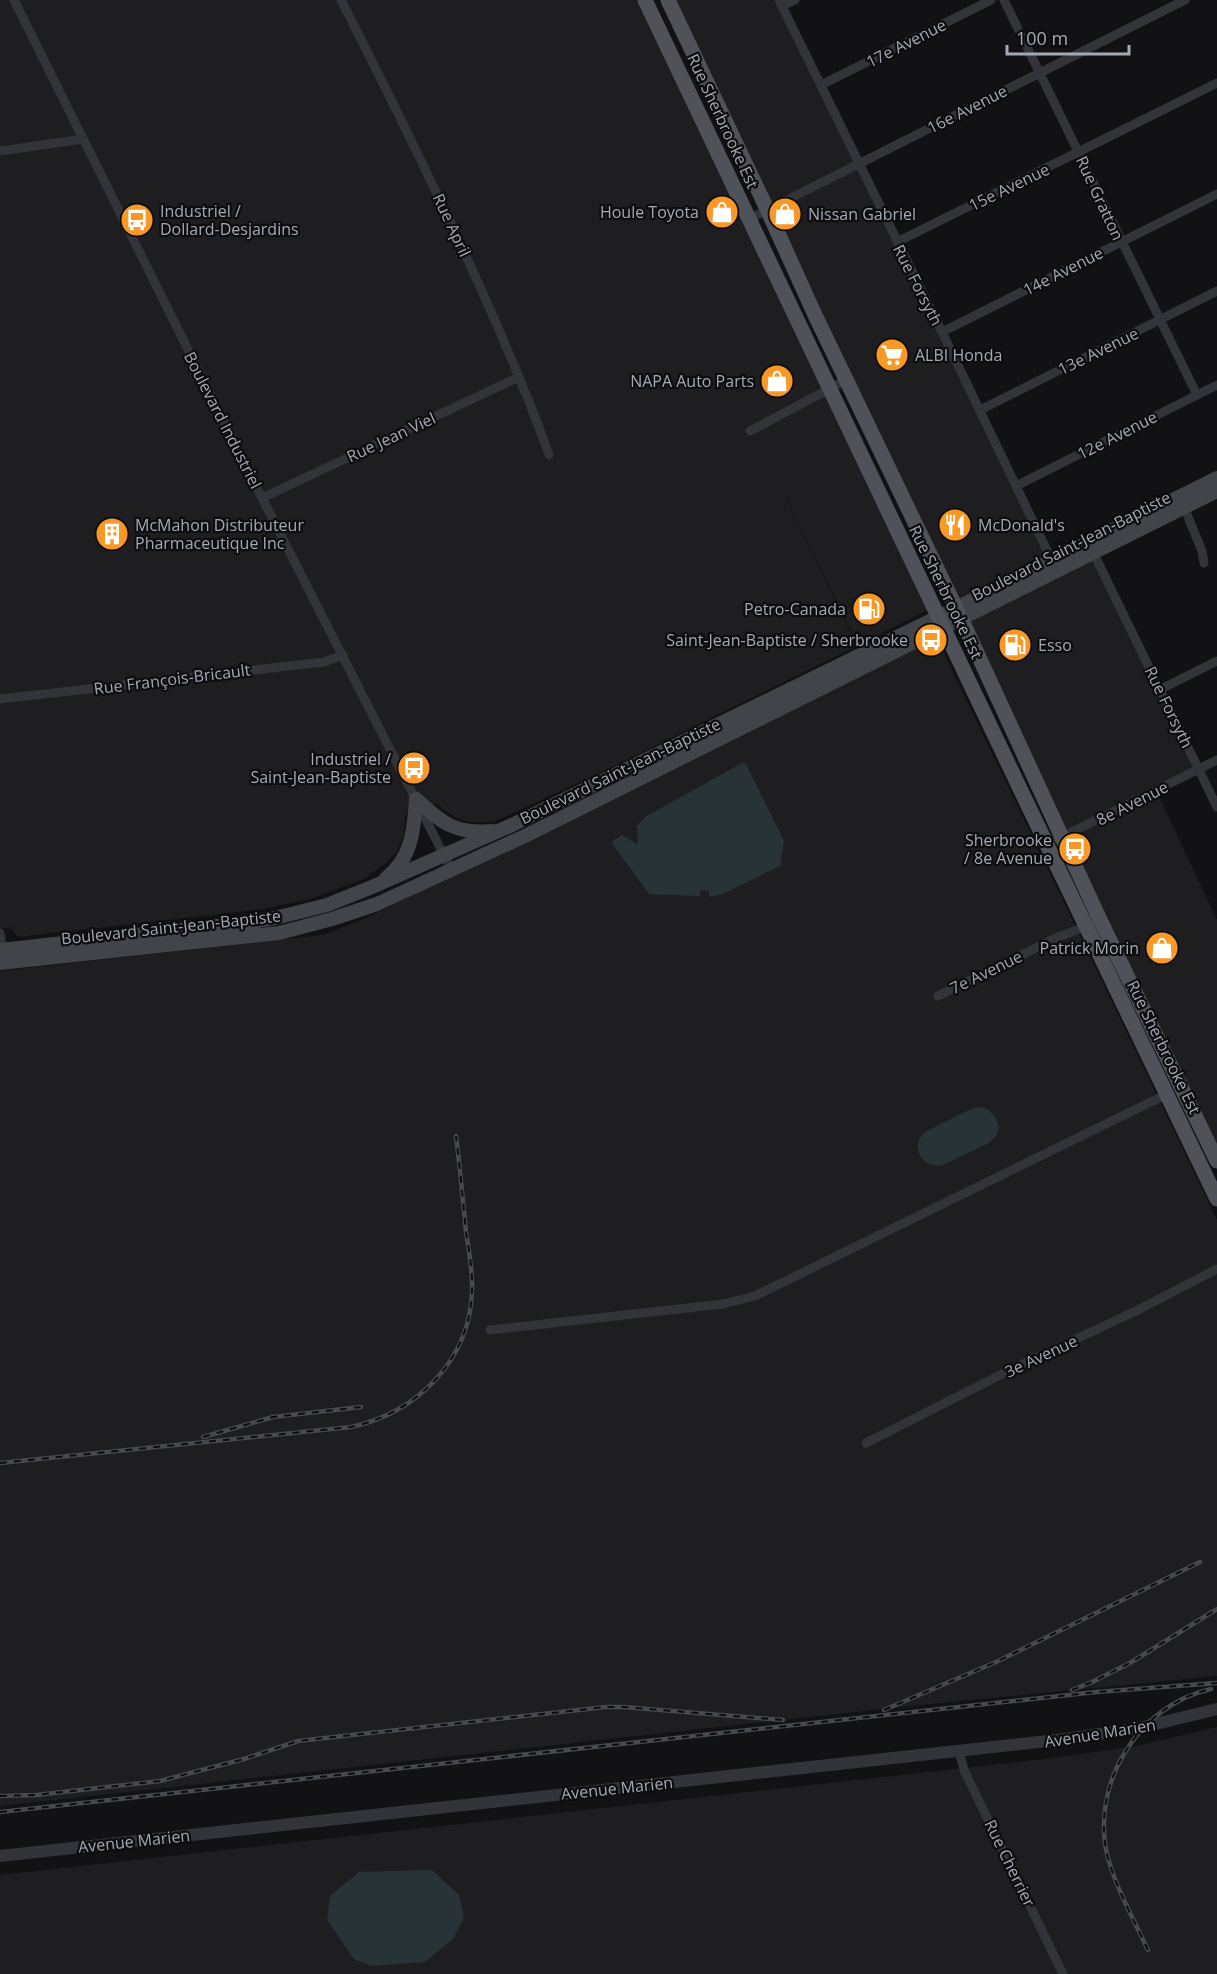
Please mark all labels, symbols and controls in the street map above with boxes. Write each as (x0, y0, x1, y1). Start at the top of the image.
street label: 17e Avenue (862, 13, 950, 73)
scale bar (1007, 18, 1128, 56)
text: 100 m (1016, 26, 1068, 50)
street label: Rue Sherbrooke Est (682, 50, 764, 192)
street label: 16e Avenue (923, 79, 1011, 139)
street label: Rue Gratton (1071, 152, 1129, 244)
street label: 15e Avenue (965, 158, 1053, 216)
street label: Rue April (428, 190, 476, 260)
shop icon: Houle Toyota (704, 194, 740, 230)
shop icon: Nissan Gabriel (767, 196, 803, 232)
place label: Industriel / Dollard-Desjardins (160, 200, 299, 240)
place label: Houle Toyota (600, 201, 699, 223)
bus stop icon: Industriel / Dollard-Desjardins (119, 202, 155, 238)
place label: Nissan Gabriel (808, 203, 916, 225)
street label: Rue Forsyth (888, 241, 948, 329)
street label: 14e Avenue (1019, 241, 1107, 301)
street label: 13e Avenue (1054, 322, 1142, 380)
supermarket icon: ALBI Honda (874, 337, 910, 373)
place label: ALBI Honda (915, 344, 1002, 366)
street label: Boulevard Industriel (179, 348, 267, 492)
shop icon: NAPA Auto Parts (759, 363, 795, 399)
place label: NAPA Auto Parts (630, 370, 754, 392)
street label: 12e Avenue (1073, 405, 1161, 465)
street label: Rue Jean Viel (343, 407, 439, 467)
street label: Boulevard Saint-Jean-Baptiste (968, 486, 1174, 606)
restaurant icon: McDonald's (937, 507, 973, 543)
place label: McMahon Distributeur Pharmaceutique Inc (135, 514, 304, 554)
place label: McDonald's (978, 514, 1065, 536)
building icon: McMahon Distributeur Pharmaceutique Inc (94, 516, 130, 552)
street label: Rue Sherbrooke Est (904, 521, 988, 663)
fuel station icon: Petro-Canada (851, 591, 887, 627)
place label: Petro-Canada (744, 598, 846, 620)
bus stop icon: Saint-Jean-Baptiste / Sherbrooke (913, 622, 949, 658)
fuel station icon: Esso (997, 627, 1033, 663)
place label: Saint-Jean-Baptiste / Sherbrooke (666, 629, 908, 651)
place label: Esso (1038, 634, 1072, 656)
street label: Rue François-Bricault (93, 658, 252, 700)
street label: Rue Forsyth (1140, 662, 1198, 752)
street label: Boulevard Saint-Jean-Baptiste (516, 713, 724, 829)
place label: Industriel / Saint-Jean-Baptiste (250, 748, 391, 788)
bus stop icon: Industriel / Saint-Jean-Baptiste (396, 750, 432, 786)
street label: 8e Avenue (1092, 775, 1172, 831)
place label: Sherbrooke / 8e Avenue (964, 829, 1052, 869)
bus stop icon: Sherbrooke / 8e Avenue (1057, 831, 1093, 867)
street label: Boulevard Saint-Jean-Baptiste (60, 905, 282, 949)
shop icon: Patrick Morin (1144, 930, 1180, 966)
place label: Patrick Morin (1040, 937, 1139, 959)
street label: 7e Avenue (946, 945, 1026, 999)
street label: Rue Sherbrooke Est (1122, 976, 1206, 1118)
street label: 3e Avenue (1001, 1330, 1081, 1382)
street label: Avenue Marien (1043, 1713, 1157, 1753)
street label: Avenue Marien (560, 1771, 674, 1805)
street label: Rue Cherrier (979, 1816, 1041, 1911)
street label: Avenue Marien (77, 1824, 191, 1858)

